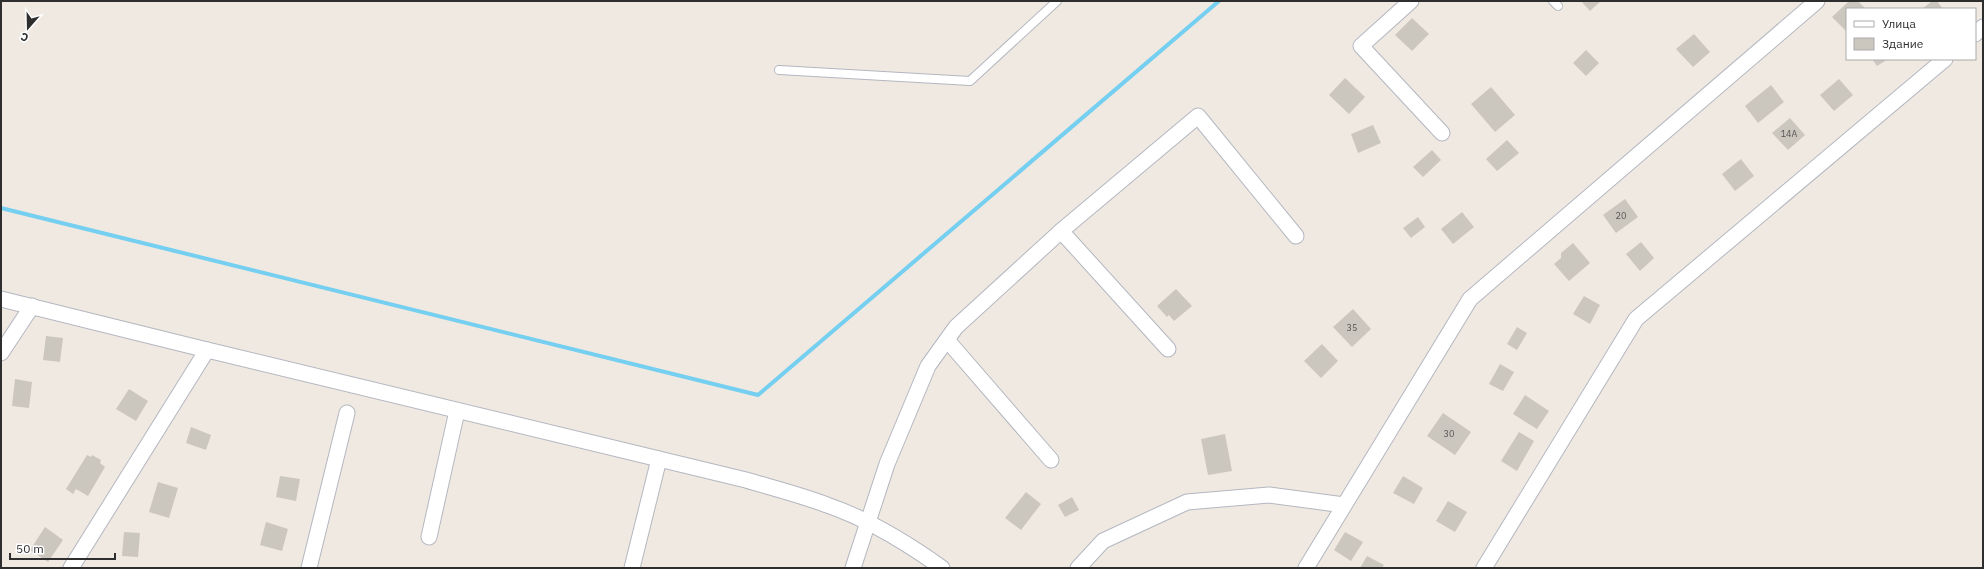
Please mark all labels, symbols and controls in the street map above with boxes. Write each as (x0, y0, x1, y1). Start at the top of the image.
north arrow (8, 8, 48, 48)
legend (1846, 8, 1976, 60)
text: Улица (1882, 16, 1916, 31)
text: С (19, 30, 30, 45)
text: Здание (1882, 36, 1924, 51)
house number: 14А (1781, 128, 1798, 139)
house number: 20 (1616, 210, 1626, 221)
house number: 35 (1347, 322, 1357, 333)
house number: 30 (1444, 428, 1454, 439)
scale bar (10, 535, 115, 561)
text: 50 m (16, 541, 44, 556)

